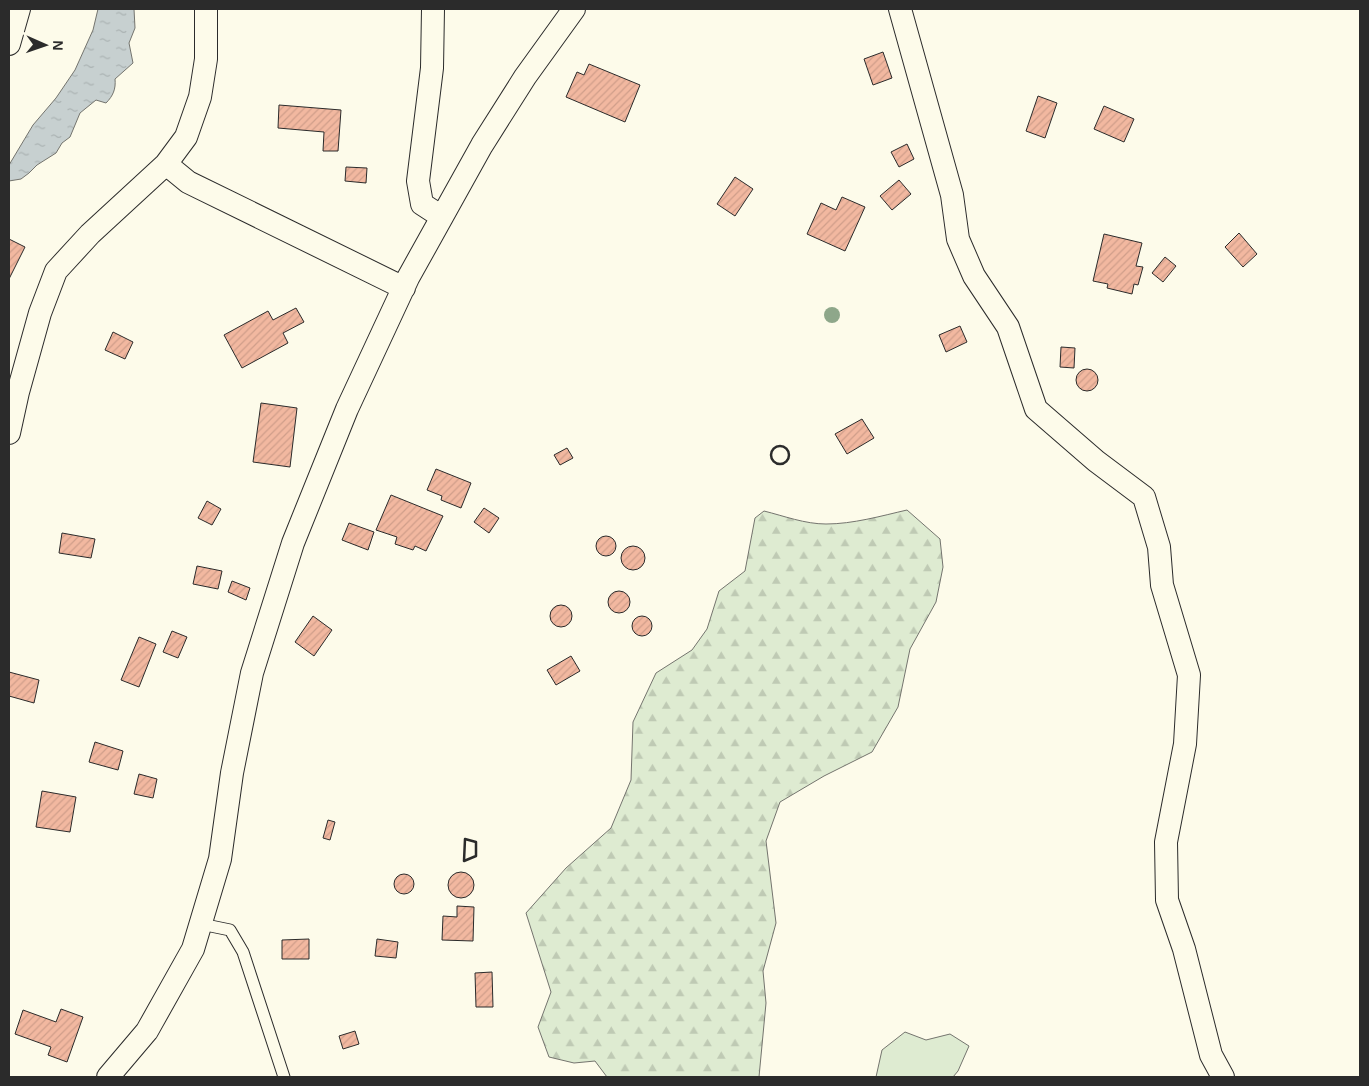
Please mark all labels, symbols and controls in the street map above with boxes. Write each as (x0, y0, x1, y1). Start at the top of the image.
north arrow (20, 20, 70, 70)
text: N (50, 40, 66, 51)

